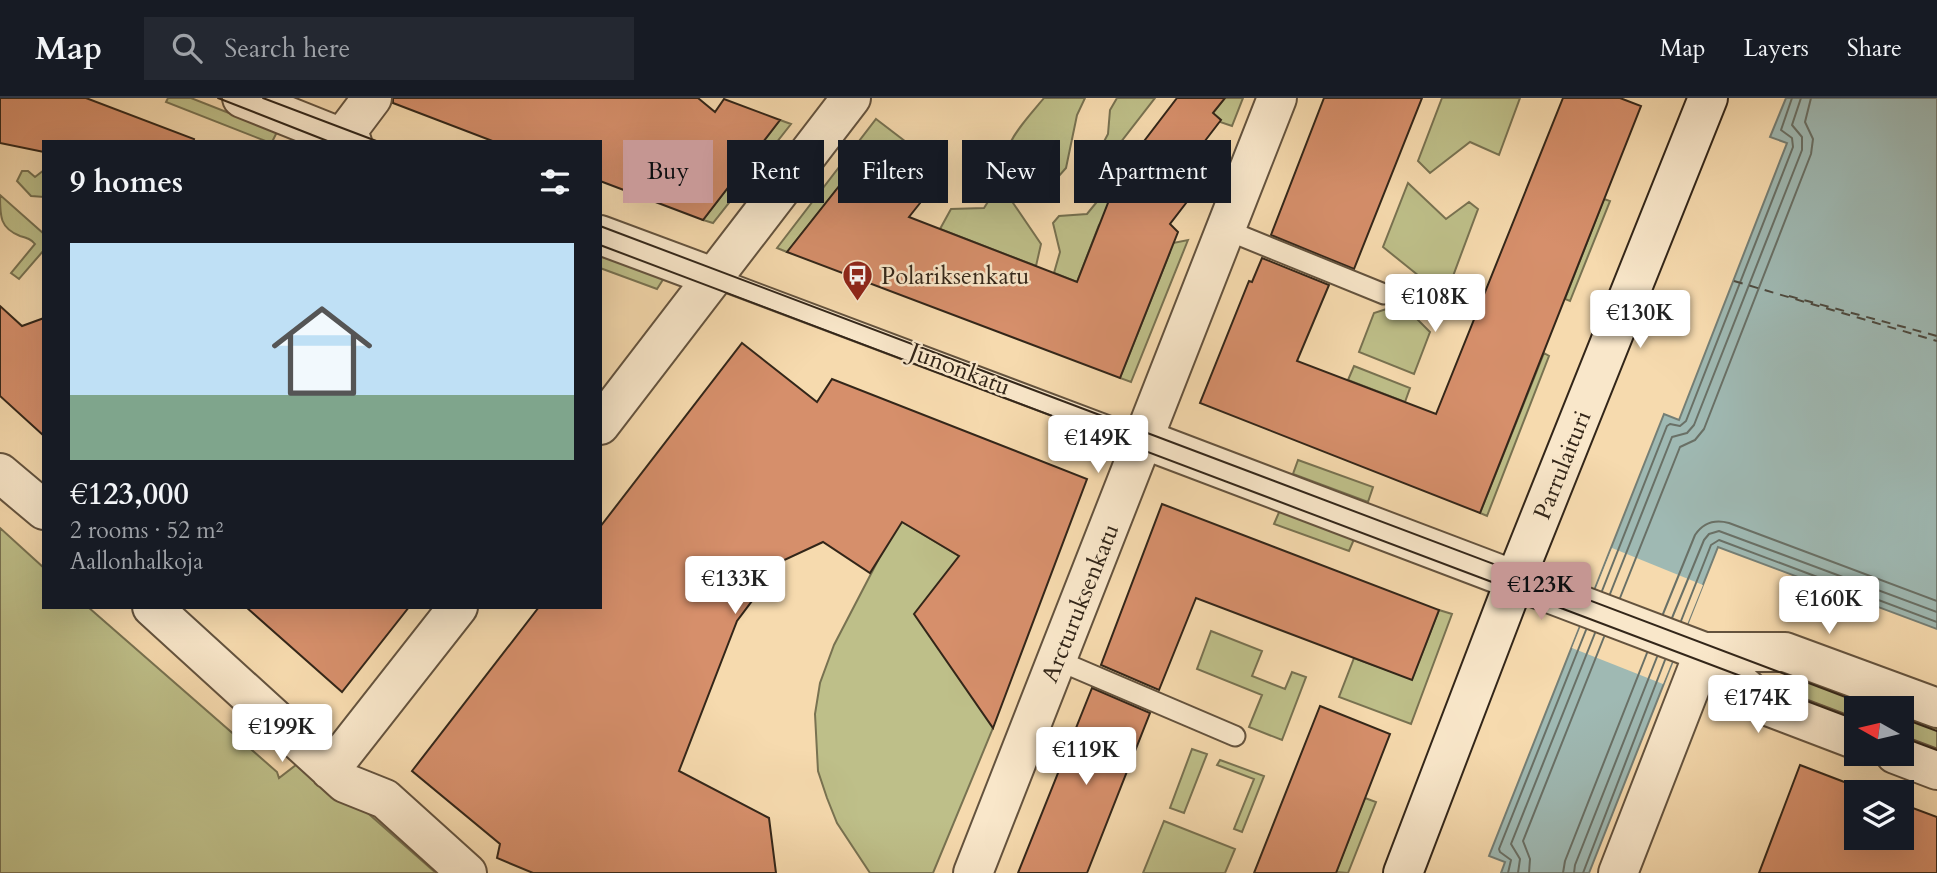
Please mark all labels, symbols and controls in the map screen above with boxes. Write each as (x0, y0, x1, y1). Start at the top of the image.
search box (144, 17, 634, 80)
text: Map (35, 26, 102, 71)
icon: search (168, 29, 206, 67)
text: Search here (224, 31, 350, 66)
text: Map (1660, 32, 1706, 65)
text: Layers (1744, 32, 1809, 65)
text: Share (1847, 32, 1902, 65)
chip: Buy (623, 140, 713, 203)
chip: Rent (727, 140, 824, 203)
chip: Filters (838, 140, 948, 203)
chip: New (962, 140, 1060, 203)
chip: Apartment (1074, 140, 1231, 203)
text: 9 homes (70, 162, 183, 203)
icon: filters (536, 163, 574, 201)
bus stop icon: Polariksenkatu (841, 259, 875, 303)
place label: Polariksenkatu (881, 260, 1030, 293)
pin: €108K (1386, 274, 1484, 334)
text: €108K (1401, 281, 1469, 312)
icon: home (259, 288, 385, 414)
pin: €130K (1591, 290, 1689, 350)
text: €130K (1606, 297, 1674, 328)
street label: Junonkatu (902, 334, 1015, 404)
street label: Parrulaituri (1526, 406, 1599, 525)
pin: €149K (1049, 416, 1147, 475)
text: €149K (1064, 422, 1132, 453)
text: €123,000 (70, 474, 189, 515)
text: 2 rooms · 52 m² (70, 515, 223, 546)
street label: Arcturuksenkatu (1034, 519, 1127, 688)
text: Aallonhalkoja (70, 546, 203, 577)
pin: €133K (686, 556, 784, 616)
pin: €123K (1492, 562, 1590, 622)
text: €133K (701, 563, 769, 594)
text: €123K (1507, 569, 1575, 600)
pin: €160K (1780, 576, 1878, 636)
text: €160K (1795, 583, 1863, 614)
pin: €174K (1709, 676, 1807, 735)
text: €174K (1724, 682, 1792, 713)
north arrow (1844, 696, 1914, 766)
map controls (1844, 696, 1914, 850)
pin: €199K (233, 704, 331, 764)
text: €199K (248, 711, 316, 742)
pin: €119K (1037, 728, 1135, 787)
text: €119K (1052, 734, 1120, 765)
button: layers (1844, 780, 1914, 850)

